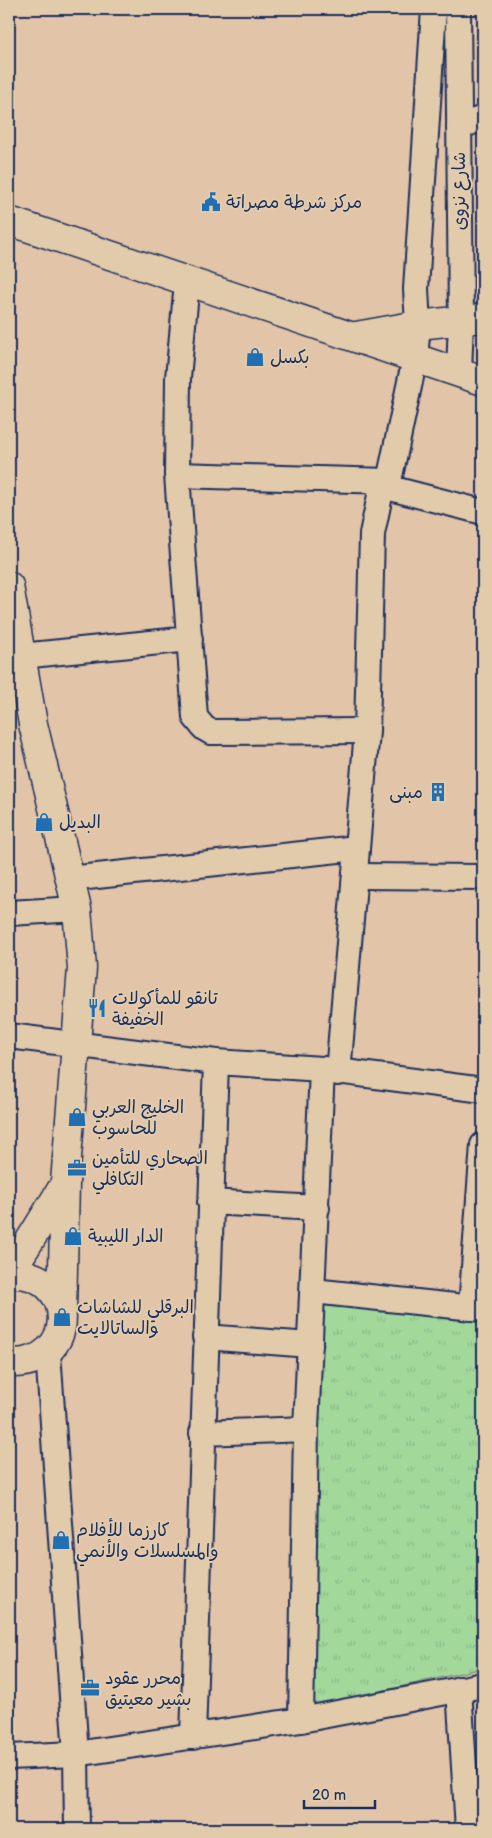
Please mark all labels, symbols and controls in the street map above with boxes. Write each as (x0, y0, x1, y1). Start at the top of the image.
street label: شارع نزوى (449, 152, 471, 230)
public building icon: مركز شرطة مصراتة (200, 191, 222, 213)
place label: مركز شرطة مصراتة (226, 192, 362, 213)
shop icon: بكسل (244, 346, 266, 368)
place label: بكسل (270, 347, 310, 368)
building icon: مبنى (427, 781, 449, 803)
place label: مبنى (389, 782, 423, 803)
shop icon: البديل (33, 811, 55, 833)
place label: البديل (59, 812, 101, 833)
place label: تانقو للمأكولات الخفيفة (112, 988, 218, 1030)
restaurant icon: تانقو للمأكولات الخفيفة (86, 997, 108, 1019)
place label: الخليج العربي للحاسوب (92, 1097, 184, 1140)
shop icon: الخليج العربي للحاسوب (66, 1106, 88, 1128)
place label: الصحاري للتأمين التكافلي (92, 1148, 208, 1195)
office icon: الصحاري للتأمين التكافلي (66, 1157, 88, 1179)
shop icon: الدار الليبية (62, 1225, 84, 1247)
place label: الدار الليبية (88, 1226, 164, 1247)
place label: البرقلي للشاشات والساتالايت (77, 1297, 194, 1339)
shop icon: البرقلي للشاشات والساتالايت (51, 1306, 73, 1328)
place label: كارزما للأفلام والمسلسلات والأنمي (76, 1518, 219, 1567)
shop icon: كارزما للأفلام والمسلسلات والأنمي (50, 1529, 72, 1551)
place label: محرر عقود بشير معيتيق (105, 1668, 192, 1710)
office icon: محرر عقود بشير معيتيق (79, 1677, 101, 1699)
scale bar (304, 1778, 376, 1810)
text: 20 m (312, 1786, 346, 1805)

